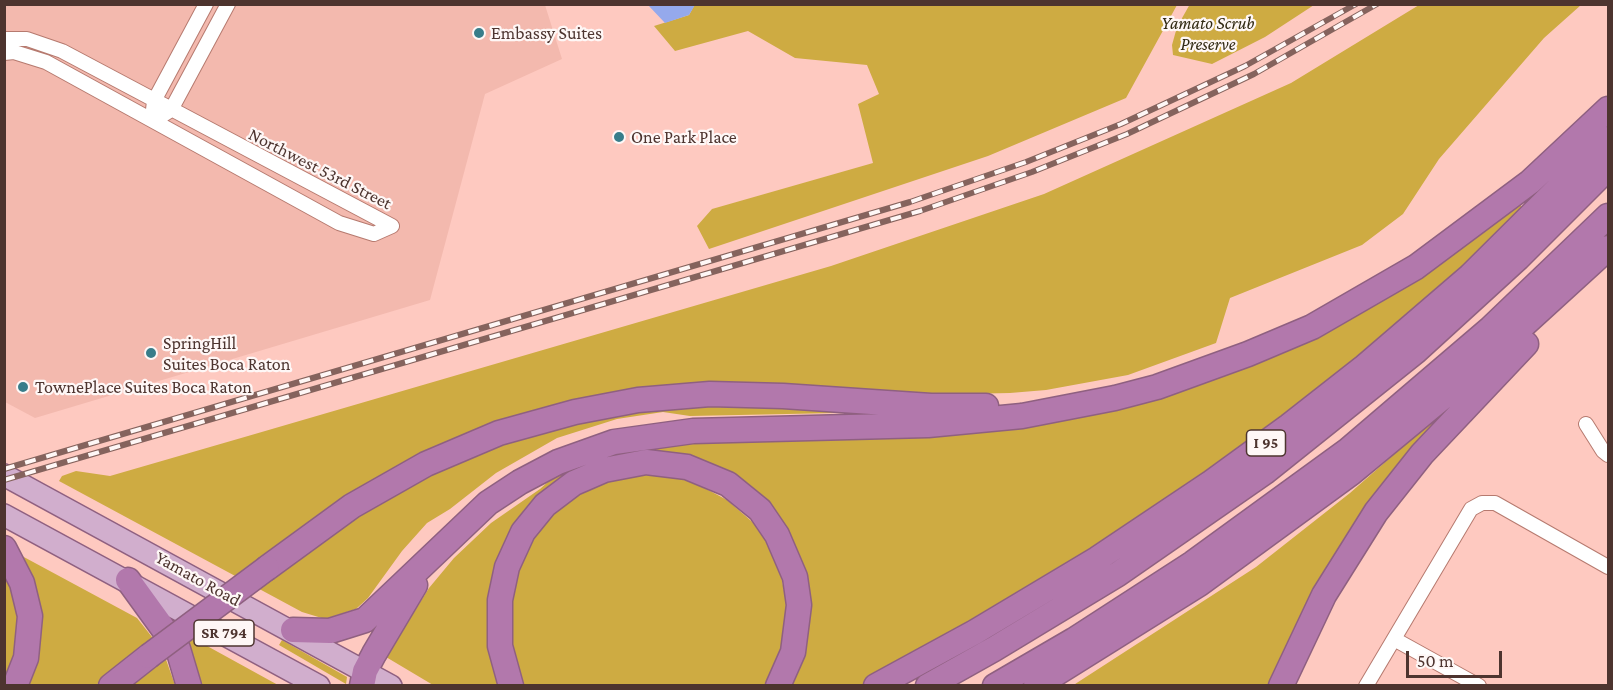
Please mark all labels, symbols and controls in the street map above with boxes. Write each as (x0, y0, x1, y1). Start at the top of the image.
park label: Yamato Scrub Preserve (1162, 12, 1254, 54)
place label: Embassy Suites (491, 22, 602, 44)
marker: Embassy Suites (472, 26, 486, 40)
street label: Northwest 53rd Street (245, 124, 395, 214)
place label: One Park Place (631, 126, 737, 148)
marker: One Park Place (612, 130, 626, 144)
place label: SpringHill Suites Boca Raton (163, 332, 290, 374)
marker: SpringHill Suites Boca Raton (144, 346, 158, 360)
place label: TownePlace Suites Boca Raton (35, 376, 252, 398)
marker: TownePlace Suites Boca Raton (16, 380, 30, 394)
road number: I 95 (1246, 430, 1286, 456)
street label: Yamato Road (152, 547, 244, 611)
road number: SR 794 (194, 620, 254, 646)
scale bar (1409, 639, 1505, 677)
text: 50 m (1417, 651, 1454, 671)

